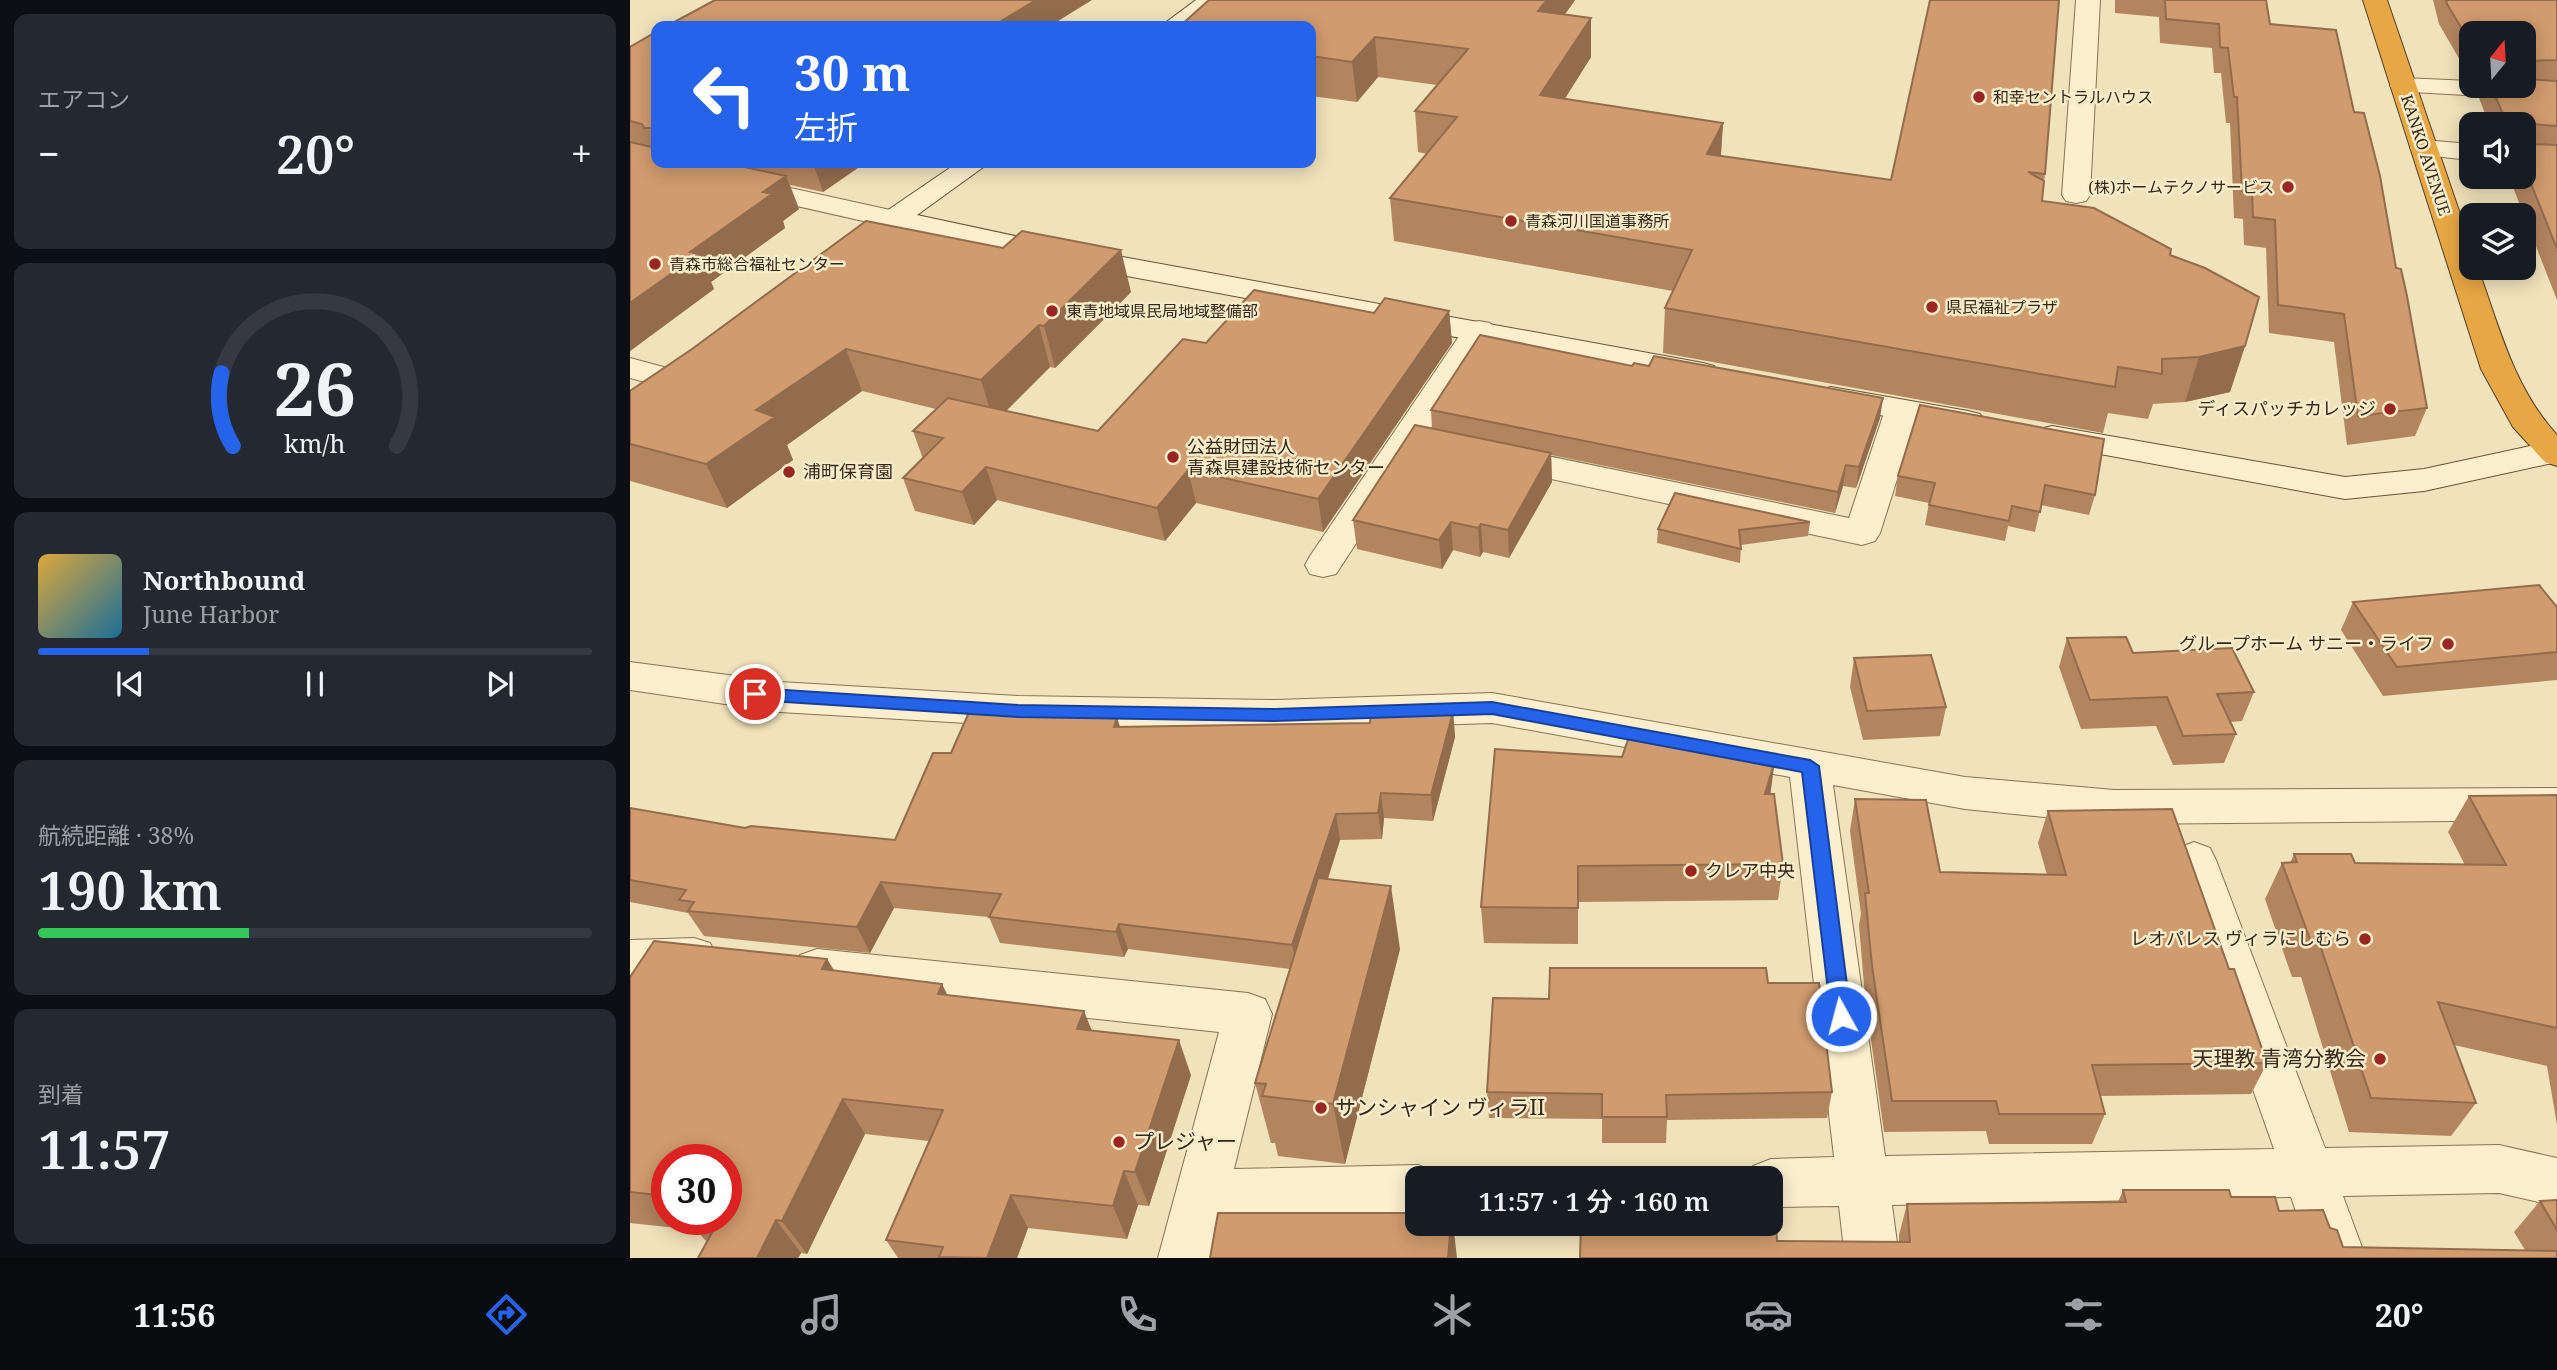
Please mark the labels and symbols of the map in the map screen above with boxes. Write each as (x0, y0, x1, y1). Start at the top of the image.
north arrow (2459, 21, 2536, 98)
place label: 和幸セントラルハウス (1993, 86, 2153, 108)
marker: 和幸セントラルハウス (1971, 89, 1987, 105)
street label: KANKO AVENUE (2396, 92, 2456, 218)
place label: (株)ホームテクノサービス (2088, 176, 2274, 198)
marker: (株)ホームテクノサービス (2280, 179, 2296, 195)
place label: 青森河川国道事務所 (1525, 210, 1669, 232)
marker: 青森河川国道事務所 (1503, 213, 1519, 229)
place label: 青森市総合福祉センター (669, 253, 845, 275)
marker: 青森市総合福祉センター (647, 256, 663, 272)
place label: 県民福祉プラザ (1946, 296, 2058, 318)
marker: 県民福祉プラザ (1924, 299, 1940, 315)
place label: 東青地域県民局地域整備部 (1066, 300, 1258, 322)
marker: 東青地域県民局地域整備部 (1044, 303, 1060, 319)
place label: ディスパッチカレッジ (2197, 396, 2376, 420)
marker: ディスパッチカレッジ (2382, 401, 2398, 417)
place label: 公益財団法人 青森県建設技術センター (1187, 434, 1385, 479)
marker: 公益財団法人 青森県建設技術センター (1165, 449, 1181, 465)
place label: 浦町保育園 (803, 459, 893, 483)
marker: 浦町保育園 (781, 464, 797, 480)
place label: グループホーム サニー・ライフ (2179, 631, 2434, 655)
marker: グループホーム サニー・ライフ (2440, 636, 2456, 652)
pin (725, 664, 785, 724)
place label: クレア中央 (1705, 858, 1795, 882)
marker: クレア中央 (1683, 863, 1699, 879)
place label: レオパレス ヴィラにしむら (2130, 926, 2351, 950)
marker: レオパレス ヴィラにしむら (2357, 931, 2373, 947)
position arrow (1804, 979, 1878, 1053)
place label: 天理教 青湾分教会 (2193, 1044, 2366, 1072)
marker: 天理教 青湾分教会 (2372, 1051, 2388, 1067)
place label: サンシャイン ヴィラII (1335, 1093, 1545, 1121)
marker: サンシャイン ヴィラII (1313, 1100, 1329, 1116)
place label: プレジャー (1133, 1127, 1237, 1155)
marker: プレジャー (1111, 1134, 1127, 1150)
speed limit sign: 30 (651, 1144, 742, 1235)

